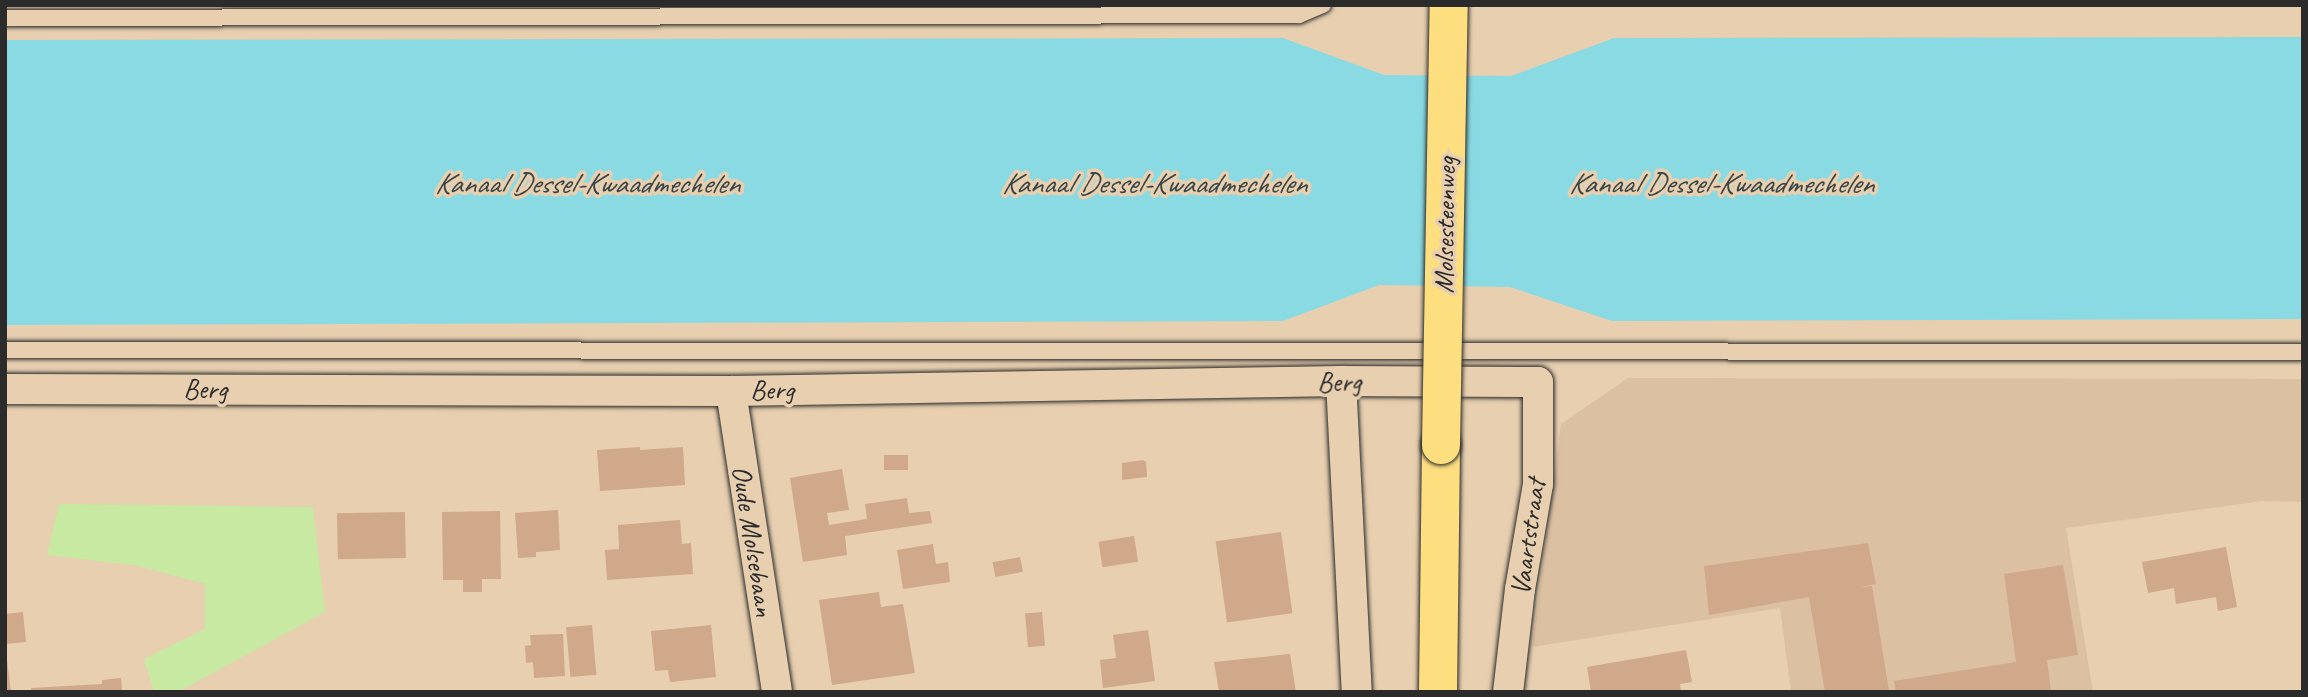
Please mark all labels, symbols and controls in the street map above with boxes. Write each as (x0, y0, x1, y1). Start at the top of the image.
street label: Molsesteenweg (1427, 156, 1463, 294)
water label: Kanaal Dessel-Kwaadmechelen (435, 165, 739, 201)
water label: Kanaal Dessel-Kwaadmechelen (1002, 165, 1306, 201)
water label: Kanaal Dessel-Kwaadmechelen (1569, 165, 1873, 201)
street label: Berg (1317, 365, 1361, 399)
street label: Berg (183, 372, 227, 406)
street label: Berg (750, 373, 794, 407)
street label: Oude Molsebaan (724, 463, 782, 619)
street label: Vaartstraat (1503, 477, 1553, 597)

